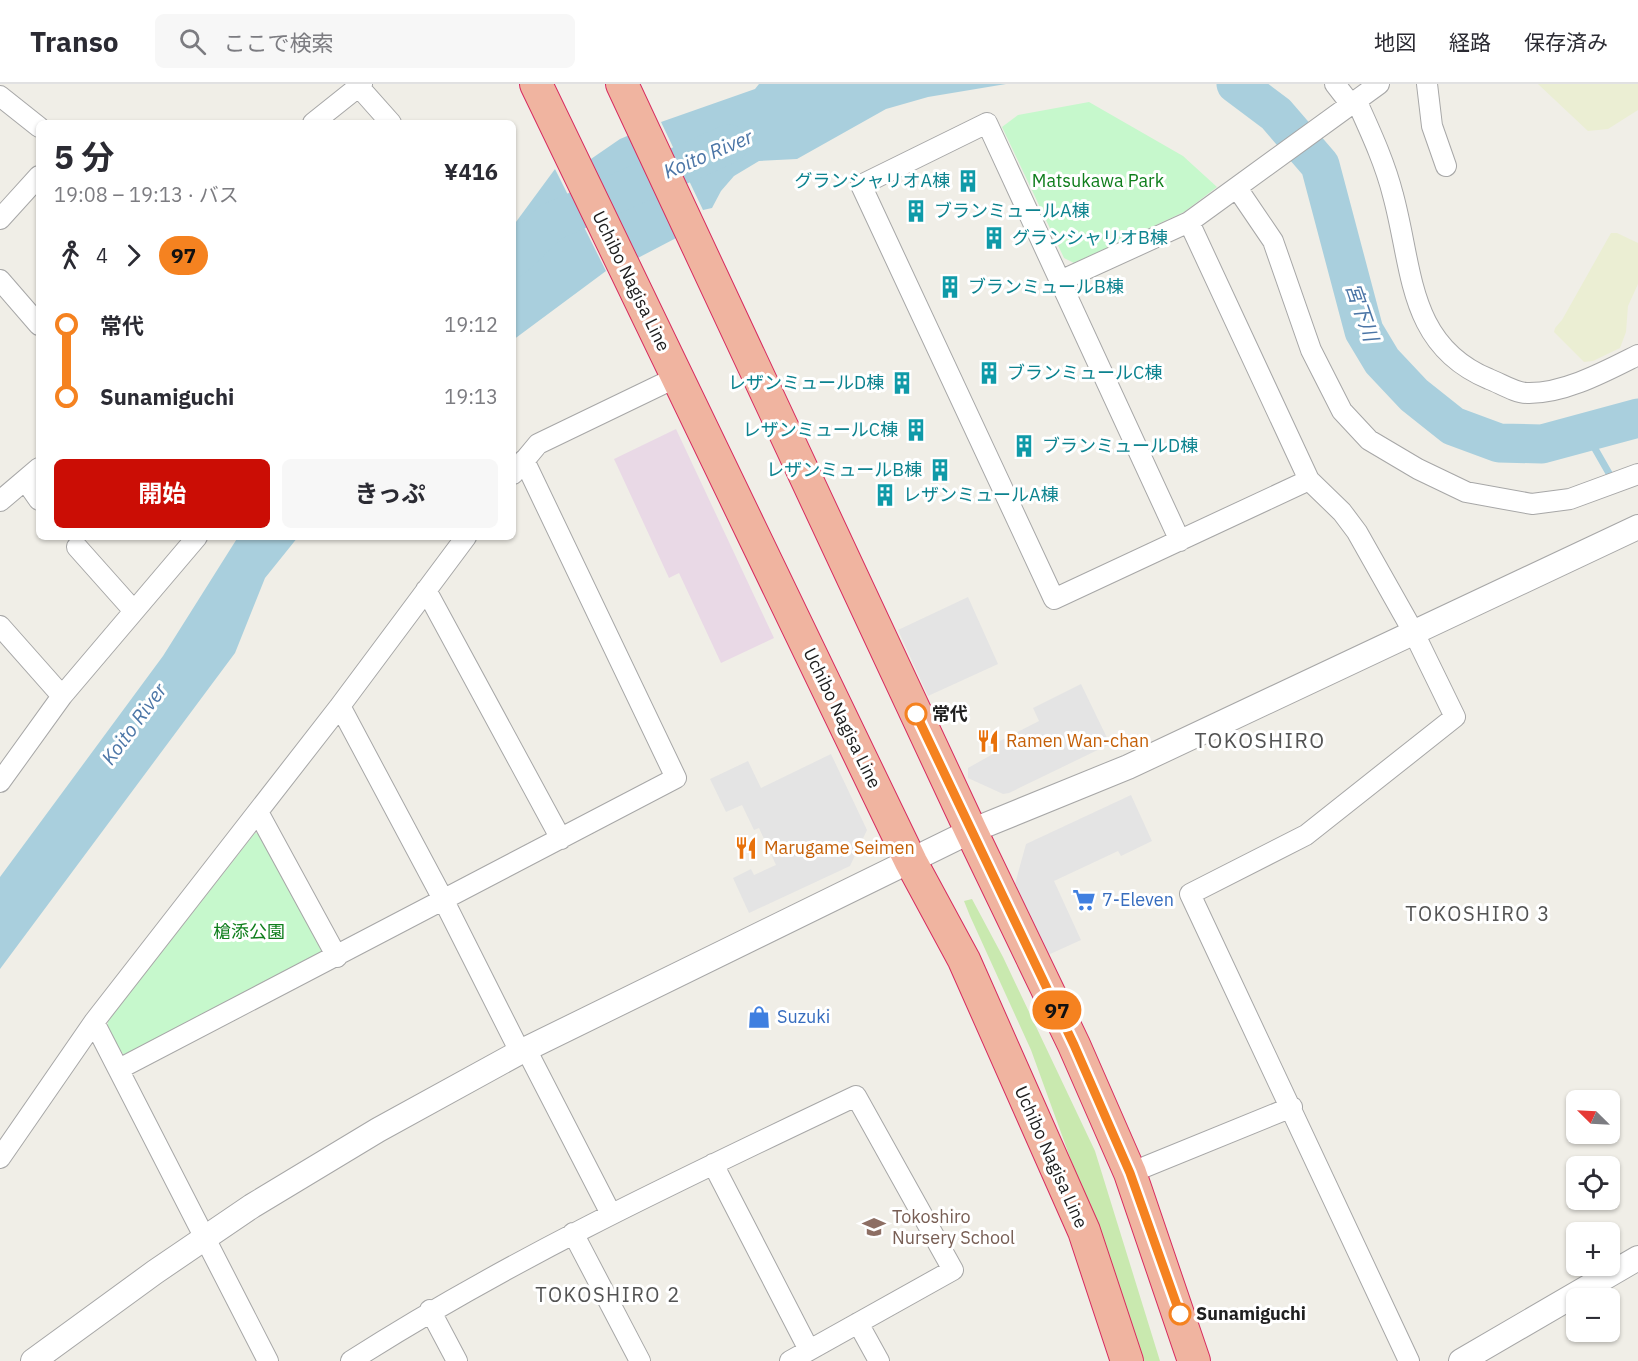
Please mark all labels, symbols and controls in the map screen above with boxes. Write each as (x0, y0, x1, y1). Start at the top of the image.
search box (155, 14, 575, 68)
text: Transo (30, 23, 119, 60)
icon: search (176, 25, 209, 58)
text: ここで検索 (224, 28, 334, 57)
text: 地図 (1374, 28, 1416, 56)
text: 経路 (1449, 28, 1491, 56)
text: 保存済み (1524, 28, 1608, 56)
water label: Koito River (659, 122, 757, 184)
text: 5 分 (54, 135, 115, 178)
text: ¥416 (444, 157, 498, 186)
building icon: グランシャリオA棟 (955, 168, 981, 194)
place label: グランシャリオA棟 (794, 169, 950, 192)
park label: Matsukawa Park (1032, 169, 1165, 192)
text: 19:08 – 19:13 · バス (54, 181, 239, 208)
building icon: ブランミュールA棟 (903, 198, 929, 224)
place label: ブランミュールA棟 (934, 199, 1090, 222)
street label: Uchibo Nagisa Line (588, 207, 675, 355)
building icon: グランシャリオB棟 (981, 225, 1007, 251)
place label: グランシャリオB棟 (1012, 226, 1168, 249)
icon: walk (54, 239, 87, 272)
icon: forward (117, 239, 150, 272)
text: 97 (171, 241, 196, 269)
text: 4 (96, 242, 108, 269)
building icon: ブランミュールB棟 (937, 274, 963, 300)
place label: ブランミュールB棟 (968, 275, 1124, 298)
water label: 宮下川 (1340, 279, 1386, 346)
text: 常代 (100, 311, 144, 340)
text: 19:12 (444, 311, 498, 338)
building icon: ブランミュールC棟 (976, 360, 1002, 386)
place label: ブランミュールC棟 (1007, 361, 1162, 384)
building icon: レザンミュールD棟 (889, 370, 915, 396)
place label: レザンミュールD棟 (728, 371, 884, 394)
text: Sunamiguchi (100, 382, 234, 411)
text: 19:13 (444, 383, 498, 410)
building icon: レザンミュールC棟 (903, 417, 929, 443)
place label: レザンミュールC棟 (743, 418, 898, 441)
building icon: ブランミュールD棟 (1011, 433, 1037, 459)
place label: ブランミュールD棟 (1042, 434, 1198, 457)
building icon: レザンミュールB棟 (927, 457, 953, 483)
place label: レザンミュールB棟 (766, 458, 922, 481)
button: 開始 (54, 459, 270, 528)
button: きっぷ (282, 459, 498, 528)
building icon: レザンミュールA棟 (872, 482, 898, 508)
place label: レザンミュールA棟 (903, 483, 1059, 506)
street label: Uchibo Nagisa Line (799, 644, 886, 792)
water label: Koito River (95, 677, 173, 770)
place label: 常代 (932, 702, 968, 725)
marker: 常代 (905, 703, 927, 725)
district label: TOKOSHIRO (1194, 726, 1326, 754)
restaurant icon: Ramen Wan-chan (975, 728, 1001, 754)
place label: Ramen Wan-chan (1006, 729, 1149, 752)
restaurant icon: Marugame Seimen (733, 835, 759, 861)
place label: Marugame Seimen (764, 836, 915, 859)
supermarket icon: 7-Eleven (1071, 887, 1097, 913)
place label: 7-Eleven (1102, 888, 1174, 911)
district label: TOKOSHIRO 3 (1405, 900, 1551, 927)
park label: 槍添公園 (213, 920, 285, 943)
line badge: 97 (1030, 990, 1084, 1030)
text: 97 (1044, 996, 1070, 1024)
shop icon: Suzuki (746, 1004, 772, 1030)
place label: Suzuki (777, 1005, 830, 1028)
street label: Uchibo Nagisa Line (1010, 1082, 1093, 1232)
north arrow (1566, 1090, 1620, 1144)
map controls (1566, 1090, 1620, 1342)
button: locate (1566, 1156, 1620, 1210)
place label: Tokoshiro Nursery School (892, 1205, 1015, 1249)
school or university icon: Tokoshiro Nursery School (861, 1214, 887, 1240)
button: + (1566, 1222, 1620, 1276)
district label: TOKOSHIRO 2 (535, 1281, 681, 1308)
button: − (1566, 1288, 1620, 1342)
place label: Sunamiguchi (1196, 1302, 1306, 1325)
marker: Sunamiguchi (1169, 1303, 1191, 1325)

